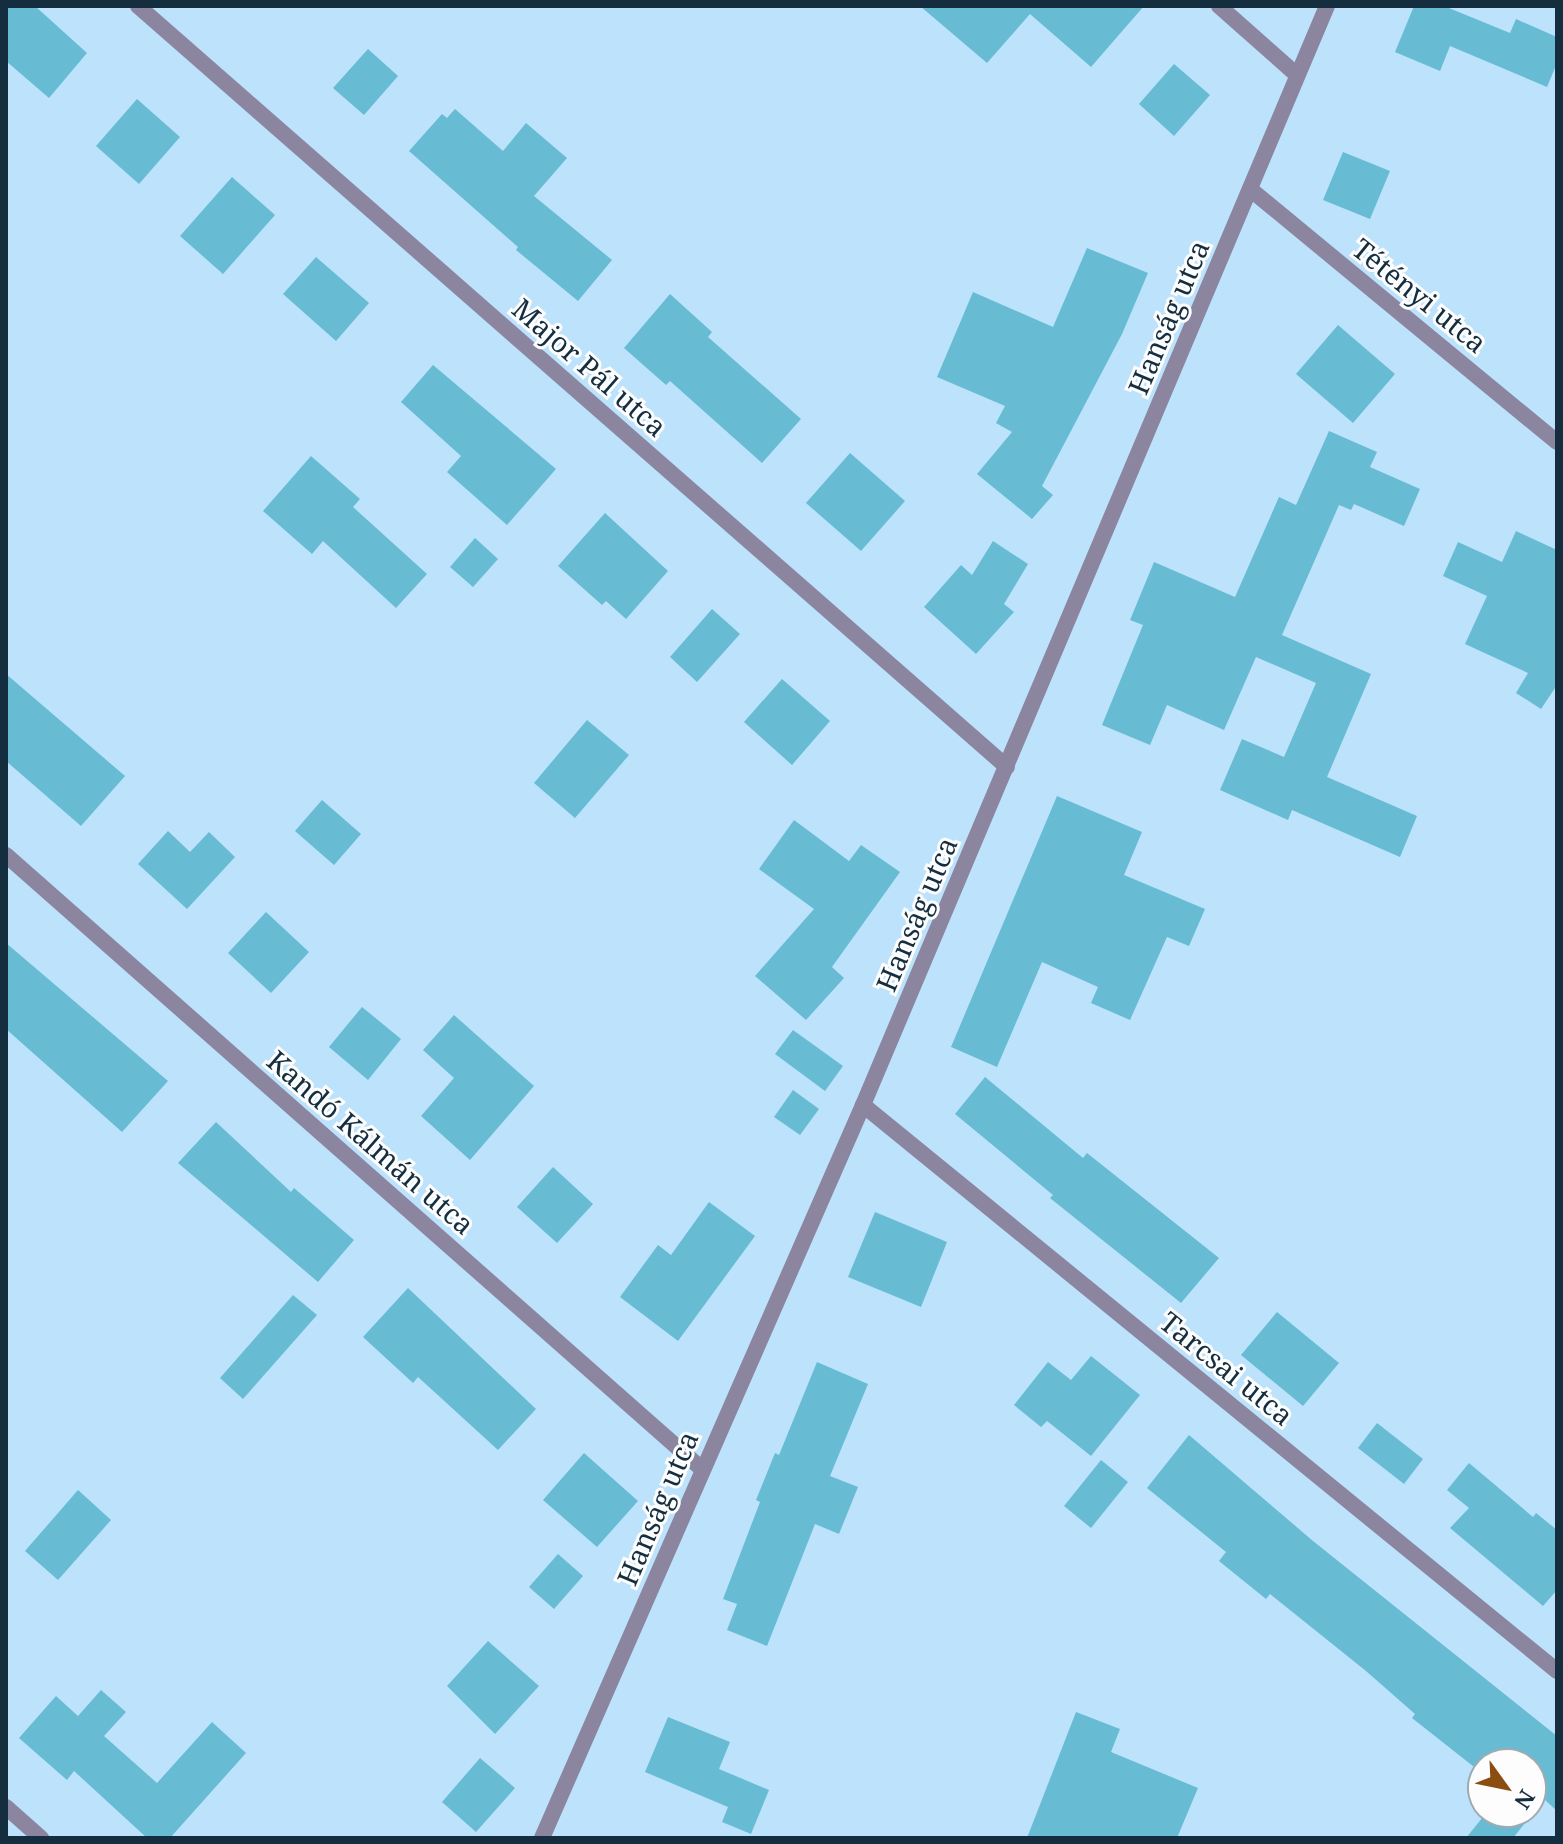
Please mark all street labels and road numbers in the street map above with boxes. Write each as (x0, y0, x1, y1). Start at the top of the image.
street label: Tétényi utca (1346, 231, 1494, 359)
street label: Hanság utca (1121, 235, 1215, 399)
street label: Major Pál utca (506, 291, 674, 443)
street label: Hanság utca (869, 832, 963, 996)
street label: Kandó Kálmán utca (261, 1043, 481, 1241)
street label: Tarcsai utca (1154, 1304, 1300, 1432)
street label: Hanság utca (610, 1426, 704, 1590)

